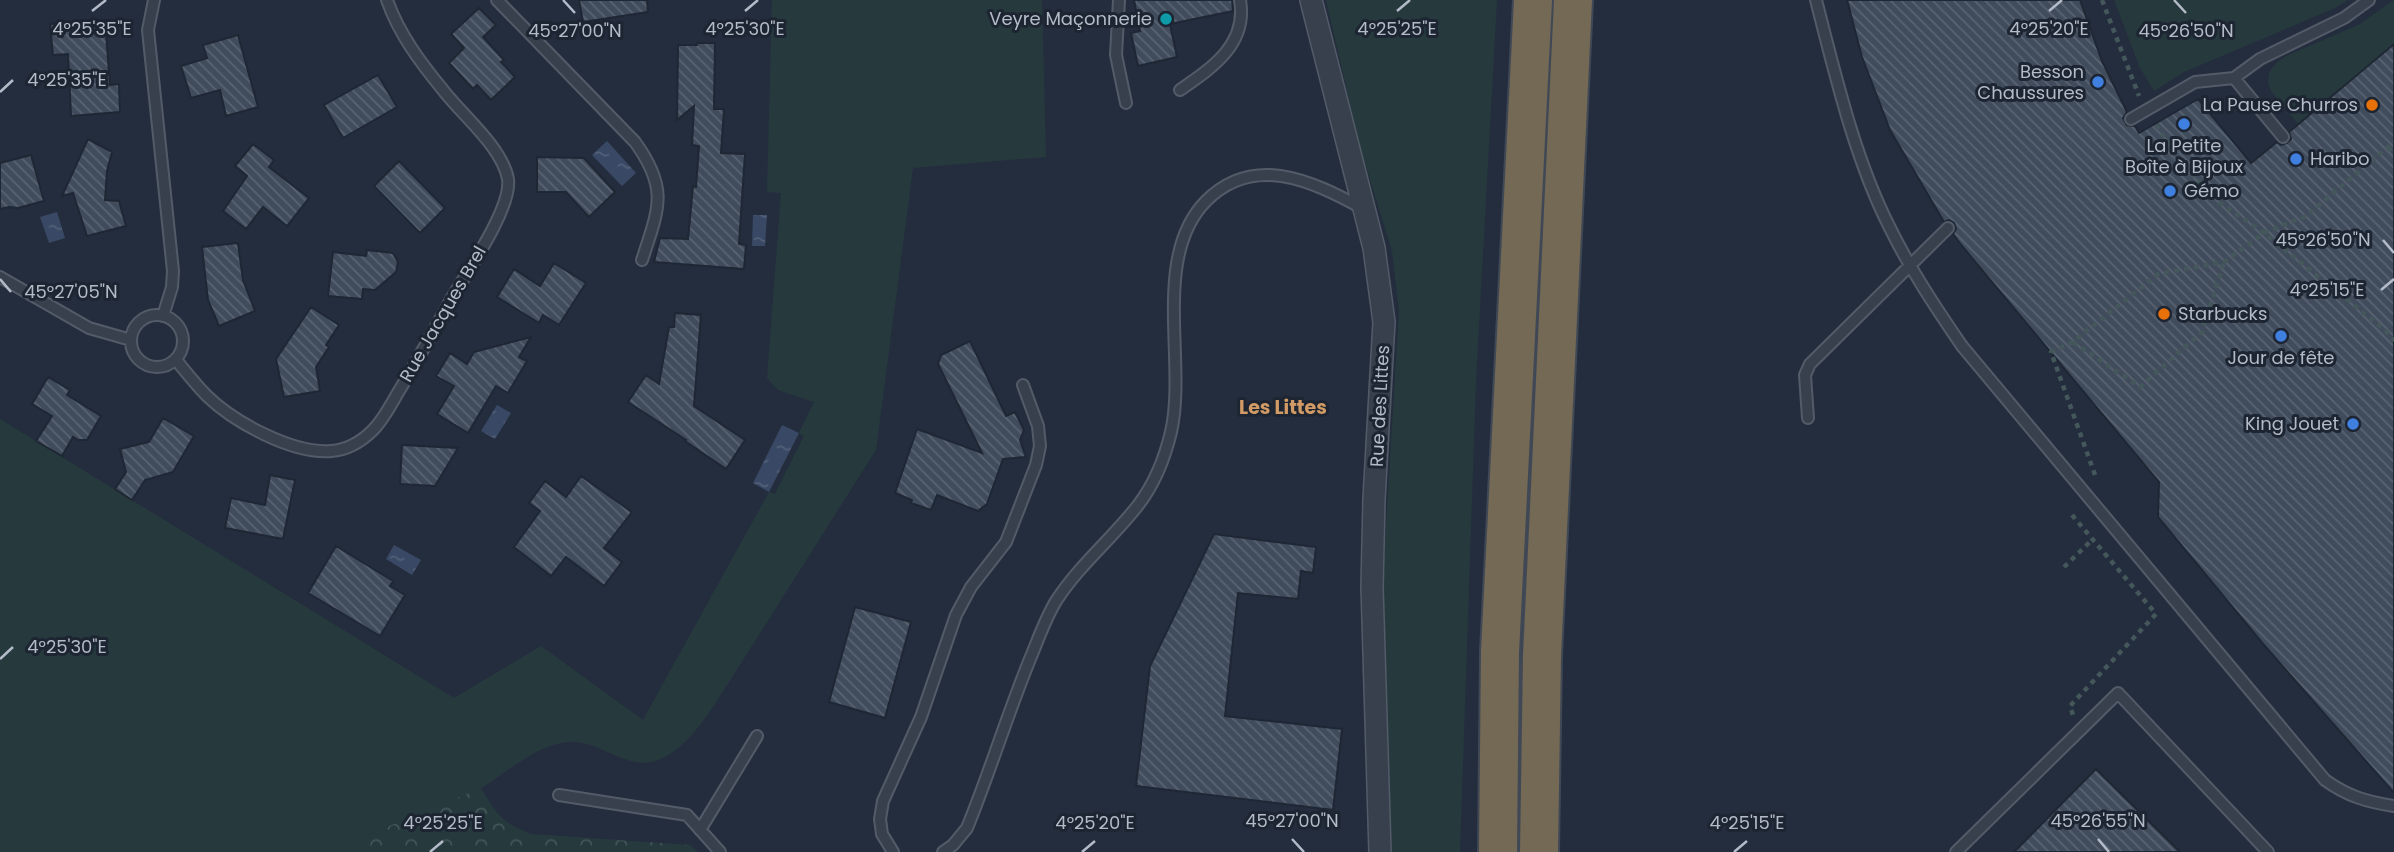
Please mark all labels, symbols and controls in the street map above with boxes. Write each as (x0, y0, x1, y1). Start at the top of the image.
place label: Veyre Maçonnerie (989, 6, 1152, 31)
marker: Veyre Maçonnerie (1158, 11, 1174, 27)
text: 4°25'35"E (52, 16, 132, 41)
text: 4°25'30"E (705, 16, 785, 41)
text: 4°25'25"E (1357, 16, 1437, 41)
text: 4°25'20"E (2009, 16, 2089, 41)
text: 45°27'00"N (528, 18, 622, 43)
text: 45°26'50"N (2138, 18, 2234, 43)
place label: Besson Chaussures (1977, 59, 2084, 105)
text: 4°25'35"E (27, 67, 107, 92)
marker: Besson Chaussures (2090, 74, 2106, 90)
place label: La Pause Churros (2202, 92, 2358, 117)
marker: La Pause Churros (2364, 97, 2380, 113)
marker: La Petite Boîte à Bijoux (2176, 116, 2192, 132)
place label: La Petite Boîte à Bijoux (2125, 133, 2243, 179)
place label: Haribo (2310, 146, 2369, 171)
marker: Haribo (2288, 151, 2304, 167)
place label: Gémo (2184, 178, 2239, 203)
marker: Gémo (2162, 183, 2178, 199)
text: 45°26'50"N (2275, 227, 2371, 252)
street label: Rue Jacques Brel (393, 241, 492, 386)
text: 4°25'15"E (2290, 277, 2364, 302)
text: 45°27'05"N (24, 279, 118, 304)
place label: Starbucks (2178, 301, 2267, 326)
marker: Starbucks (2156, 306, 2172, 322)
marker: Jour de fête (2273, 328, 2289, 344)
street label: Rue des Littes (1364, 344, 1395, 467)
place label: Jour de fête (2227, 345, 2335, 370)
district label: Les Littes (1239, 394, 1327, 421)
place label: King Jouet (2245, 411, 2339, 436)
marker: King Jouet (2345, 416, 2361, 432)
text: 4°25'30"E (27, 634, 107, 659)
text: 45°27'00"N (1245, 808, 1339, 833)
text: 45°26'55"N (2050, 808, 2146, 833)
text: 4°25'25"E (403, 810, 483, 835)
text: 4°25'20"E (1055, 810, 1135, 835)
text: 4°25'15"E (1710, 810, 1784, 835)

